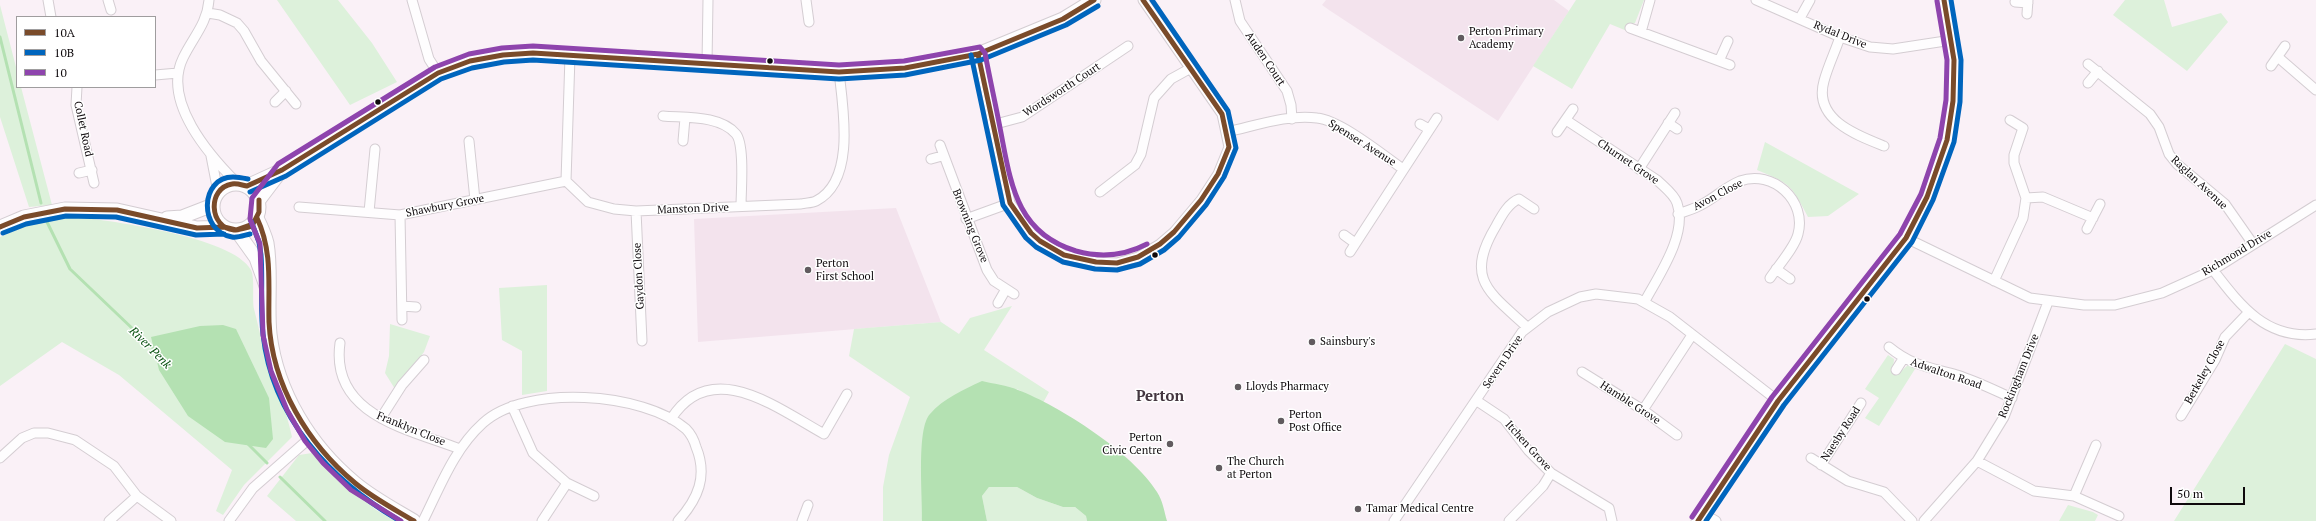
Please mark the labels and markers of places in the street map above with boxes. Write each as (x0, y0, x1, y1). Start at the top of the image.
place label: Perton Primary Academy (1469, 25, 1543, 51)
marker: Perton Primary Academy (1456, 33, 1466, 43)
unlabelled marker (765, 56, 775, 66)
unlabelled marker (373, 97, 383, 107)
unlabelled marker (1150, 250, 1160, 260)
place label: Perton First School (816, 257, 874, 283)
marker: Perton First School (803, 265, 813, 275)
unlabelled marker (1862, 294, 1872, 304)
place label: Sainsbury's (1320, 335, 1375, 349)
marker: Sainsbury's (1307, 337, 1317, 347)
place label: Lloyds Pharmacy (1246, 380, 1329, 394)
marker: Lloyds Pharmacy (1233, 382, 1243, 392)
place label: Perton Post Office (1289, 408, 1342, 434)
marker: Perton Post Office (1276, 416, 1286, 426)
place label: Perton Civic Centre (1102, 431, 1162, 457)
marker: Perton Civic Centre (1165, 439, 1175, 449)
place label: The Church at Perton (1227, 455, 1284, 481)
marker: The Church at Perton (1214, 463, 1224, 473)
place label: Tamar Medical Centre (1366, 502, 1474, 516)
marker: Tamar Medical Centre (1353, 504, 1363, 514)

